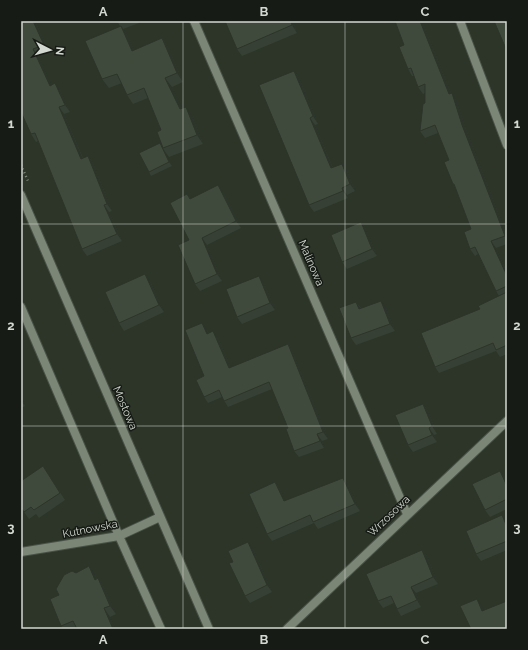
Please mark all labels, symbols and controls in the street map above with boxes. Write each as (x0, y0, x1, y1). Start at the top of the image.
text: A (99, 4, 108, 19)
text: B (260, 4, 269, 19)
text: C (421, 4, 430, 19)
north arrow (30, 30, 70, 70)
text: N (53, 46, 66, 56)
text: 1 (8, 116, 15, 131)
text: 1 (514, 116, 521, 131)
street label: Malinowa (296, 238, 326, 288)
text: 2 (7, 318, 15, 333)
text: 2 (513, 318, 521, 333)
street label: Mostowa (110, 384, 140, 432)
street label: Wrzosowa (365, 493, 413, 539)
street label: Kutnowska (61, 517, 119, 541)
text: 3 (7, 520, 15, 535)
text: 3 (513, 520, 521, 535)
text: A (99, 632, 108, 647)
text: B (260, 632, 269, 647)
text: C (421, 632, 430, 647)

